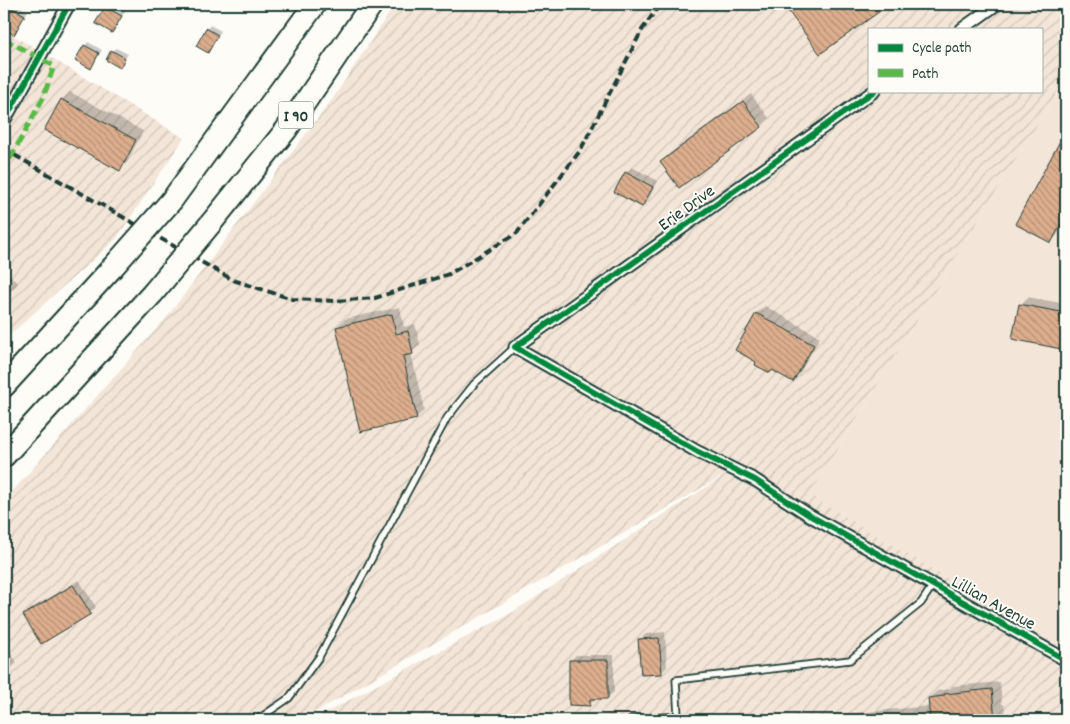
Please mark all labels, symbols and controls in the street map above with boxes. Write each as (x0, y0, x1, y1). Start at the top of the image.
legend (868, 28, 1042, 92)
text: Cycle path (912, 38, 972, 60)
text: Path (912, 64, 938, 86)
road number: I 90 (278, 102, 314, 128)
street label: Erie Drive (654, 180, 721, 238)
street label: Lillian Avenue (946, 571, 1039, 638)

